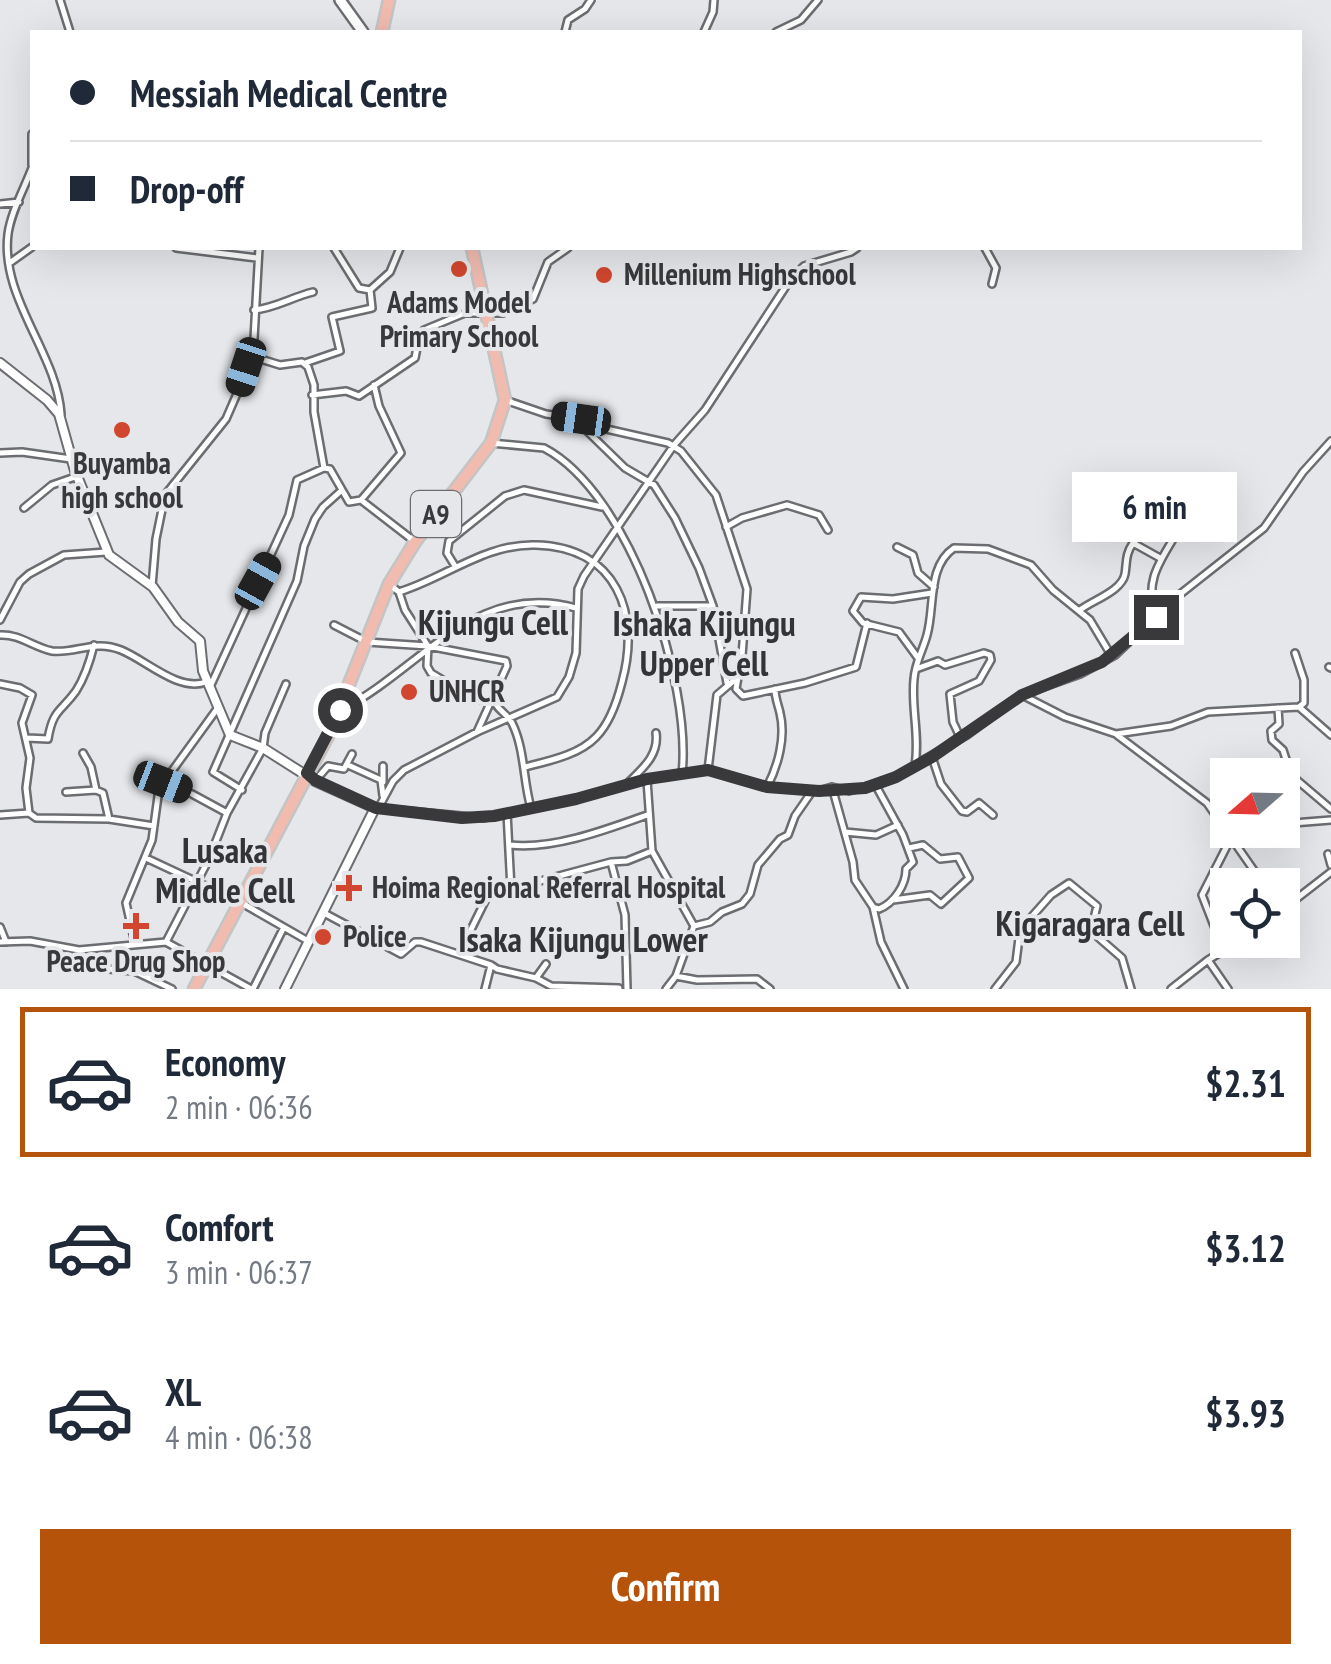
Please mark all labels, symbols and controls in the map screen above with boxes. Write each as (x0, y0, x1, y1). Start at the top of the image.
text: Messiah Medical Centre (130, 68, 448, 117)
text: Drop-off (130, 164, 244, 213)
place label: Millenium Highschool (624, 254, 856, 293)
marker: Adams Model Primary School (448, 258, 470, 280)
marker: Millenium Highschool (593, 264, 615, 286)
place label: Adams Model Primary School (380, 282, 539, 355)
car (222, 334, 270, 400)
car (549, 400, 613, 438)
marker: Buyamba high school (111, 419, 133, 441)
place label: Buyamba high school (61, 443, 184, 516)
callout: 6 min (1074, 472, 1238, 542)
text: 6 min (1122, 486, 1187, 528)
road number: A9 (411, 491, 461, 537)
car (230, 547, 286, 615)
route end (1134, 595, 1179, 640)
district label: Kijungu Cell (418, 599, 569, 645)
district label: Ishaka Kijungu Upper Cell (612, 600, 796, 686)
place label: UNHCR (429, 671, 505, 710)
marker: UNHCR (398, 681, 420, 703)
route start (318, 688, 363, 733)
car (130, 757, 196, 807)
north arrow (1210, 758, 1300, 848)
map controls (1210, 758, 1300, 958)
district label: Lusaka Middle Cell (155, 827, 295, 913)
place label: Hoima Regional Referral Hospital (372, 867, 726, 906)
button: locate (1210, 868, 1300, 958)
marker: Hoima Regional Referral Hospital (336, 875, 362, 901)
district label: Kigaragara Cell (995, 900, 1185, 946)
marker: Peace Drug Shop (123, 913, 149, 939)
place label: Police (343, 916, 407, 955)
district label: Isaka Kijungu Lower (458, 916, 709, 962)
marker: Police (312, 926, 334, 948)
place label: Peace Drug Shop (47, 941, 225, 980)
icon: car (45, 1037, 135, 1127)
text: Economy (165, 1037, 285, 1086)
text: $2.31 (1205, 1058, 1286, 1107)
text: 2 min · 06:36 (165, 1086, 313, 1128)
icon: car (45, 1202, 135, 1292)
text: Comfort (165, 1202, 274, 1251)
text: $3.12 (1205, 1223, 1286, 1272)
text: 3 min · 06:37 (165, 1251, 313, 1293)
icon: car (45, 1367, 135, 1457)
text: XL (165, 1367, 201, 1416)
text: $3.93 (1205, 1388, 1286, 1437)
text: 4 min · 06:38 (165, 1416, 313, 1458)
button: Confirm (40, 1529, 1291, 1644)

